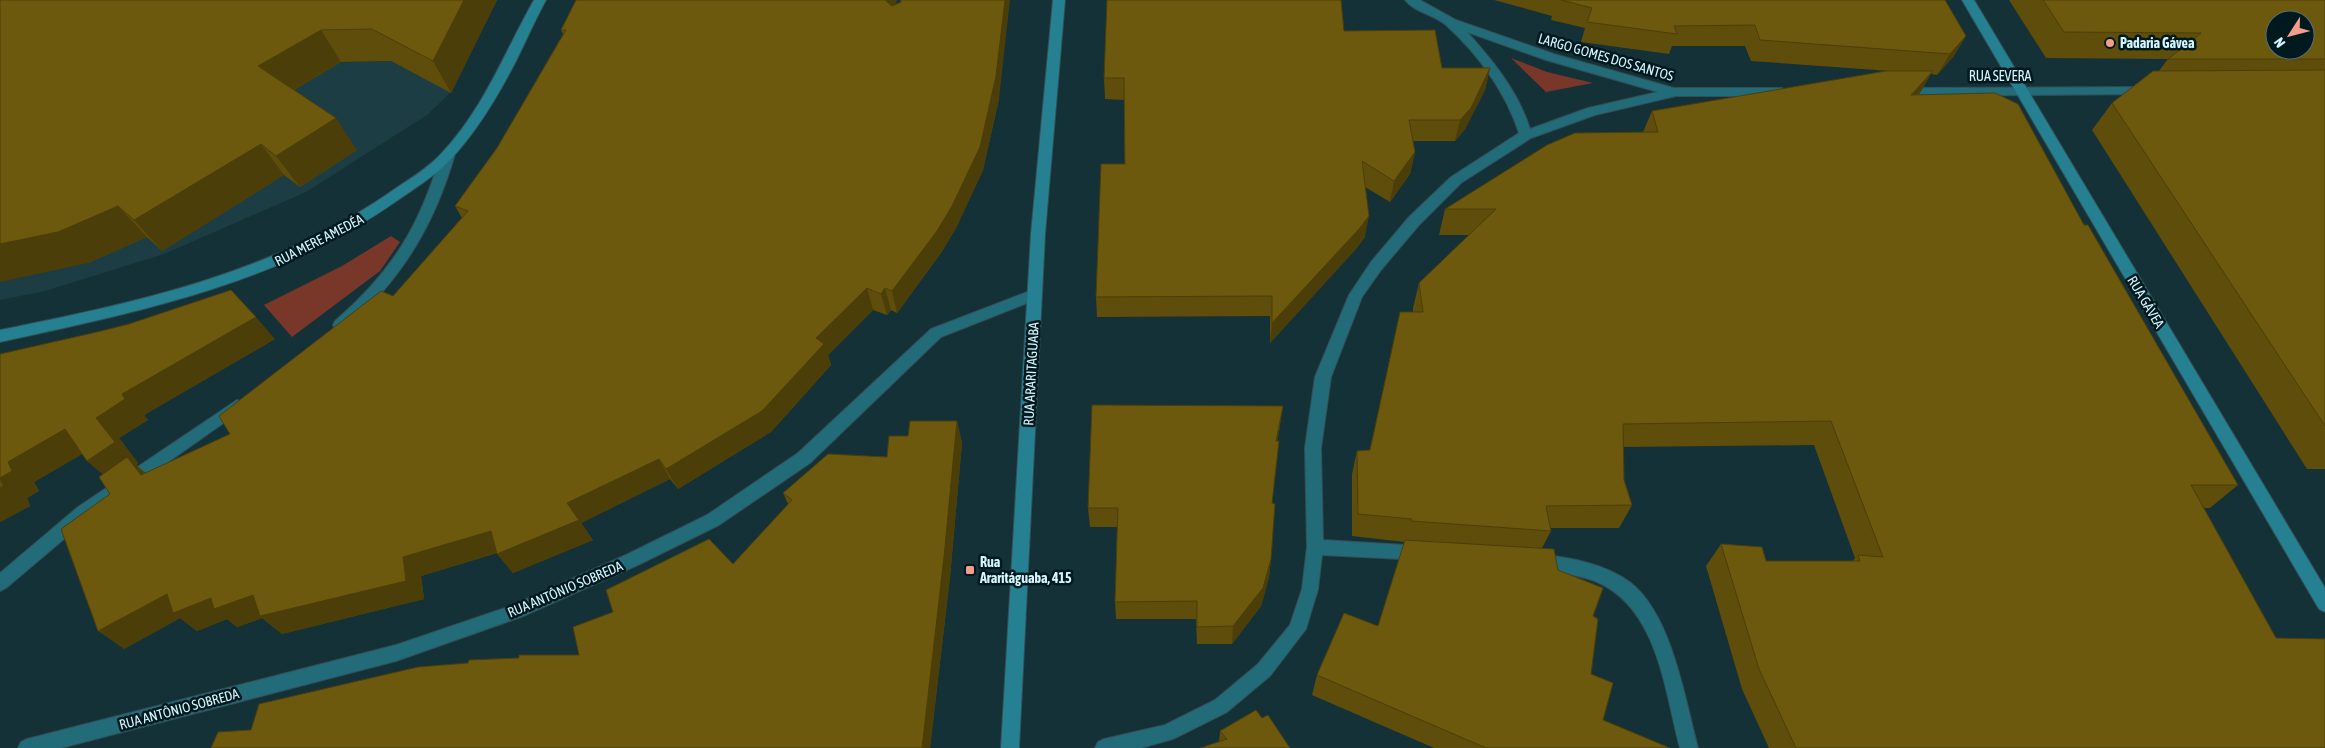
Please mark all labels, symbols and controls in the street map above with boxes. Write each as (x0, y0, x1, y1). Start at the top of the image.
north arrow (2265, 10, 2315, 60)
street label: LARGO GOMES DOS SANTOS (1536, 30, 1676, 84)
place label: Padaria Gávea (2120, 35, 2195, 51)
text: N (2271, 35, 2288, 51)
marker: Padaria Gávea (2104, 37, 2116, 49)
street label: RUA SEVERA (1969, 68, 2031, 84)
street label: RUA MERE AMEDÉA (272, 211, 366, 269)
street label: RUA GÁVEA (2124, 273, 2168, 331)
street label: RUA ARARITAGUABA (1020, 322, 1042, 426)
place label: Rua Araritáguaba, 415 (979, 554, 1072, 586)
street label: RUA ANTÔNIO SOBREDA (505, 557, 625, 620)
marker: Rua Araritáguaba, 415 (964, 564, 976, 576)
street label: RUA ANTÔNIO SOBREDA (117, 685, 241, 733)

